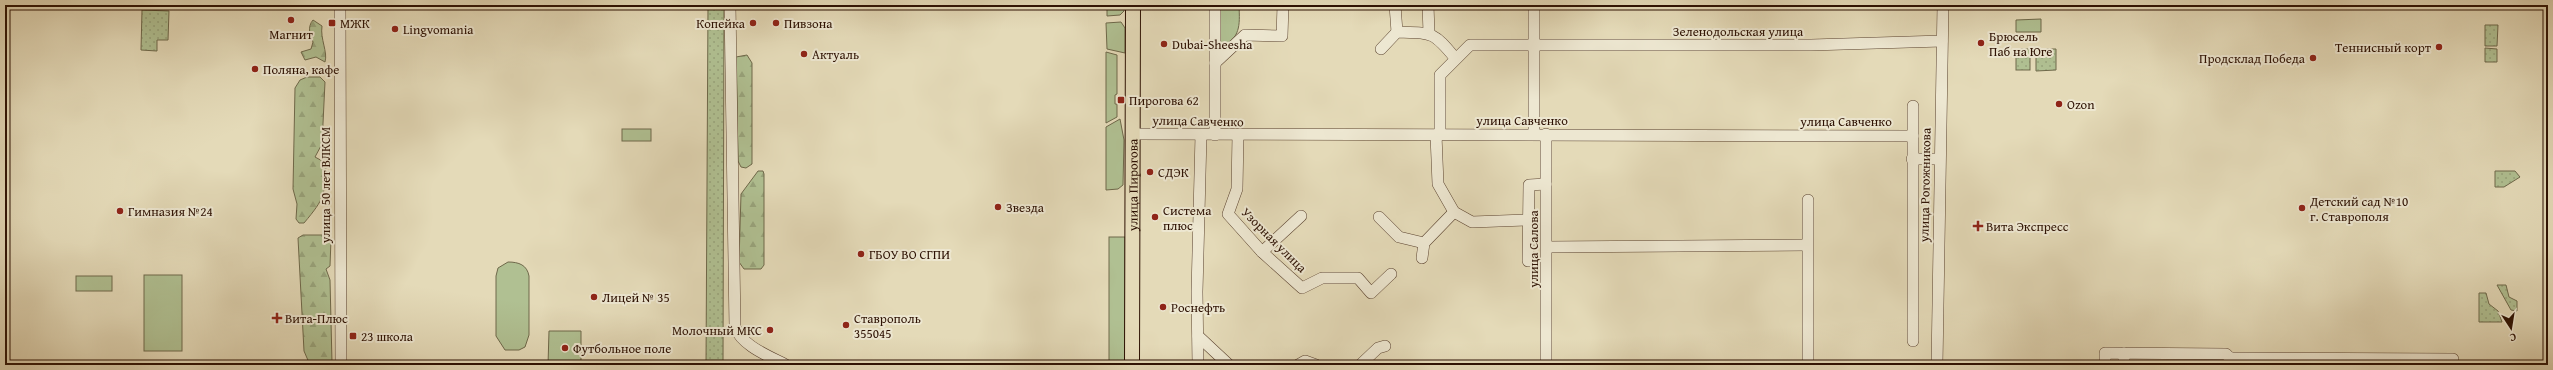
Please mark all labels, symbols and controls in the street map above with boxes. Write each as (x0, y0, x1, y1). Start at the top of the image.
place label: МЖК (340, 14, 370, 33)
place label: Копейка (696, 14, 746, 33)
place label: Пивзона (784, 14, 833, 33)
marker: Магнит (286, 15, 296, 25)
marker: МЖК (327, 18, 337, 28)
marker: Копейка (748, 18, 758, 28)
marker: Пивзона (771, 18, 781, 28)
place label: Lingvomania (403, 20, 474, 39)
street label: Зеленодольская улица (1673, 22, 1804, 41)
marker: Lingvomania (390, 24, 400, 34)
place label: Магнит (269, 25, 313, 44)
place label: Брюсель Паб на Юге (1989, 27, 2052, 61)
place label: Dubai-Sheesha (1172, 35, 1253, 54)
marker: Брюсель Паб на Юге (1976, 38, 1986, 48)
place label: Теннисный корт (2335, 38, 2432, 57)
marker: Dubai-Sheesha (1159, 39, 1169, 49)
marker: Теннисный корт (2434, 42, 2444, 52)
place label: Актуаль (812, 45, 859, 64)
marker: Актуаль (799, 49, 809, 59)
place label: Продсклад Победа (2199, 49, 2306, 68)
marker: Продсклад Победа (2308, 53, 2318, 63)
place label: Поляна, кафе (263, 60, 339, 79)
marker: Поляна, кафе (250, 64, 260, 74)
place label: Пирогова 62 (1129, 91, 1199, 110)
marker: Пирогова 62 (1116, 95, 1126, 105)
place label: Ozon (2067, 95, 2095, 114)
marker: Ozon (2054, 99, 2064, 109)
street label: улица Савченко (1151, 111, 1244, 131)
street label: улица Савченко (1475, 111, 1568, 130)
street label: улица Савченко (1799, 112, 1892, 131)
street label: улица 50 лет ВЛКСМ (316, 127, 335, 244)
street label: улица Рогожникова (1914, 127, 1936, 243)
street label: улица Пирогова (1123, 138, 1142, 232)
place label: СДЭК (1158, 163, 1189, 182)
marker: СДЭК (1145, 167, 1155, 177)
place label: Детский сад №10 г. Ставрополя (2309, 192, 2408, 226)
place label: Звезда (1006, 198, 1045, 217)
place label: Система плюс (1163, 201, 1212, 235)
place label: Гимназия №24 (128, 202, 213, 221)
marker: Звезда (993, 202, 1003, 212)
street label: Узорная улица (1237, 203, 1312, 278)
marker: Детский сад №10 г. Ставрополя (2297, 203, 2307, 213)
marker: Гимназия №24 (115, 206, 125, 216)
street label: улица Салова (1524, 209, 1543, 289)
marker: Система плюс (1150, 212, 1160, 222)
place label: Вита Экспресс (1986, 217, 2069, 236)
marker: Вита Экспресс (1973, 221, 1983, 231)
place label: ГБОУ ВО СГПИ (869, 245, 950, 264)
marker: ГБОУ ВО СГПИ (856, 249, 866, 259)
place label: Лицей № 35 (602, 288, 670, 307)
marker: Лицей № 35 (589, 292, 599, 302)
place label: Роснефть (1171, 298, 1225, 317)
marker: Роснефть (1158, 302, 1168, 312)
north arrow (2491, 308, 2531, 348)
place label: Вита-Плюс (285, 309, 348, 328)
place label: Ставрополь 355045 (854, 309, 921, 343)
marker: Вита-Плюс (272, 313, 282, 323)
marker: Ставрополь 355045 (841, 320, 851, 330)
place label: Молочный МКС (672, 321, 762, 340)
marker: Молочный МКС (765, 325, 775, 335)
place label: 23 школа (361, 327, 414, 346)
text: С (2508, 329, 2518, 346)
marker: 23 школа (348, 331, 358, 341)
place label: Футбольное поле (573, 339, 671, 358)
marker: Футбольное поле (560, 343, 570, 353)

